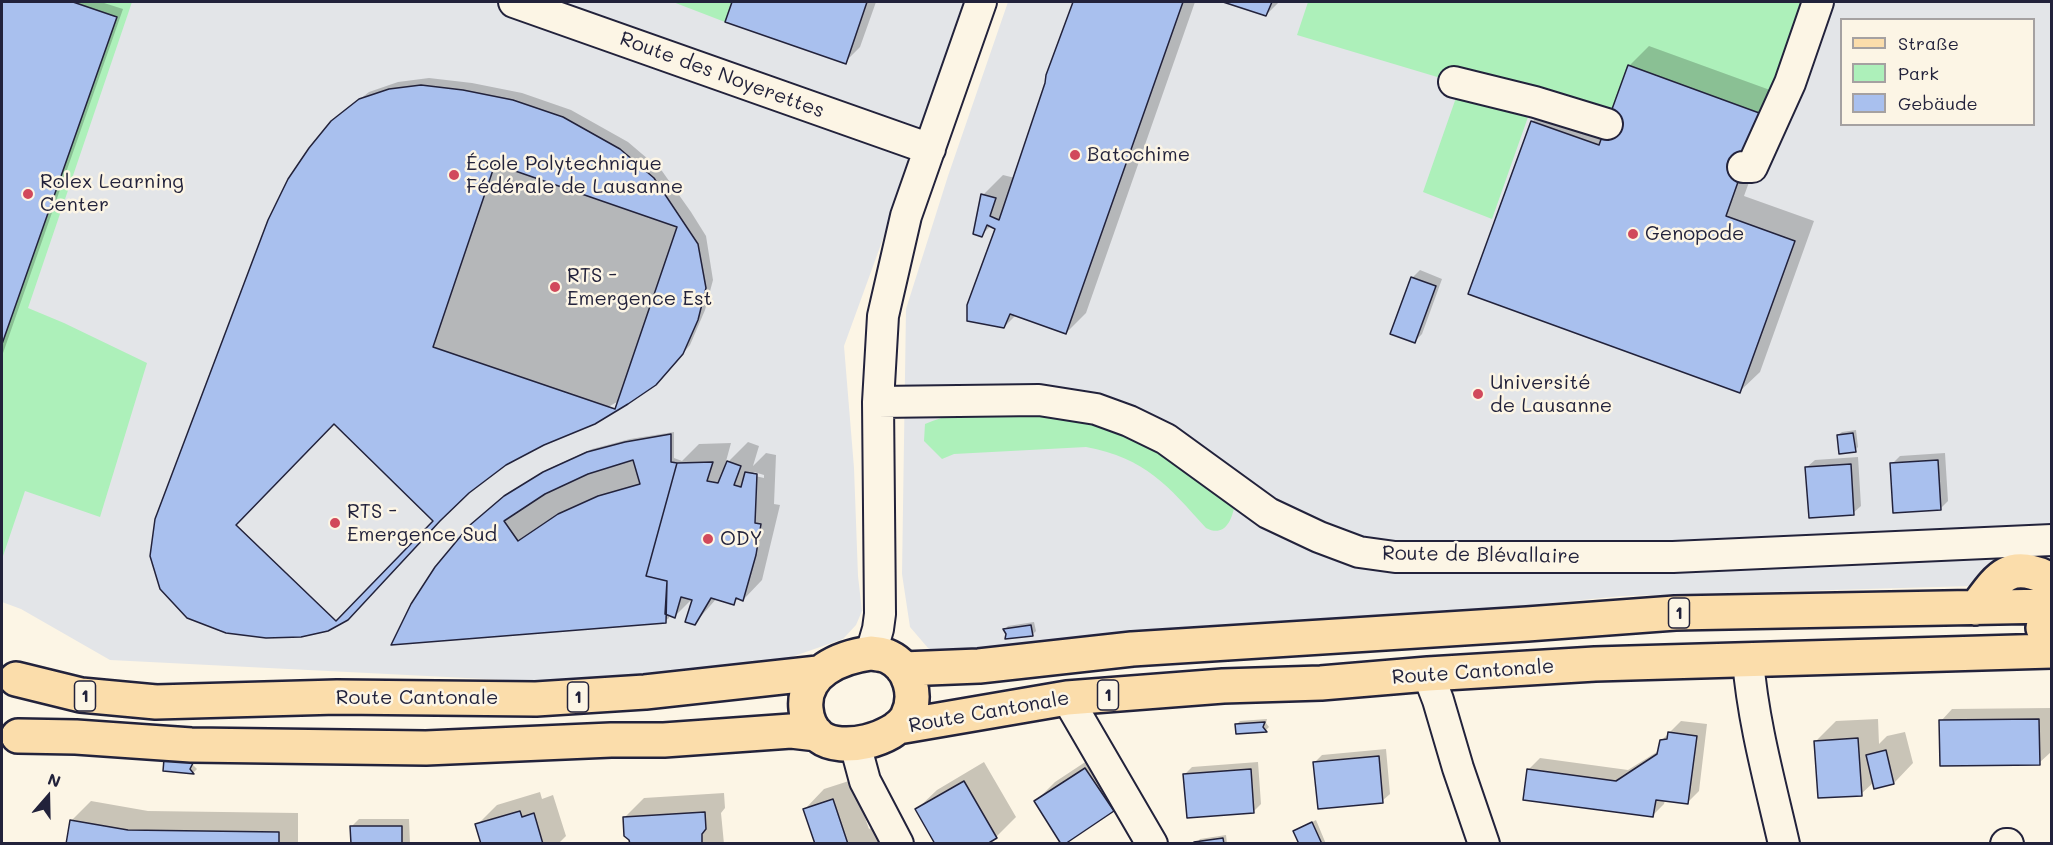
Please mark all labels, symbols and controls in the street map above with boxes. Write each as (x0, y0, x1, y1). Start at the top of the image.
legend (1840, 18, 2035, 126)
street label: Route des Noyerettes (616, 27, 828, 123)
text: Straße (1898, 31, 1959, 55)
text: Park (1898, 61, 1939, 85)
text: Gebäude (1898, 91, 1978, 115)
place label: Batochime (1087, 143, 1190, 167)
marker: Batochime (1068, 148, 1082, 162)
place label: École Polytechnique Fédérale de Lausanne (466, 152, 683, 199)
marker: École Polytechnique Fédérale de Lausanne (447, 168, 461, 182)
place label: Rolex Learning Center (40, 170, 184, 217)
marker: Rolex Learning Center (21, 187, 35, 201)
place label: Genopode (1645, 222, 1744, 246)
marker: Genopode (1626, 227, 1640, 241)
place label: RTS - Emergence Est (567, 264, 712, 311)
marker: RTS - Emergence Est (548, 280, 562, 294)
place label: Université de Lausanne (1490, 371, 1612, 418)
marker: Université de Lausanne (1471, 387, 1485, 401)
place label: RTS - Emergence Sud (347, 500, 497, 547)
marker: RTS - Emergence Sud (328, 516, 342, 530)
place label: ODY (720, 527, 763, 551)
marker: ODY (701, 532, 715, 546)
street label: Route de Blévallaire (1382, 541, 1580, 569)
road number: 1 (1668, 598, 1690, 628)
street label: Route Cantonale (1391, 654, 1555, 690)
road number: 1 (1098, 680, 1118, 710)
road number: 1 (74, 681, 96, 711)
road number: 1 (568, 682, 588, 712)
street label: Route Cantonale (336, 686, 498, 710)
street label: Route Cantonale (907, 686, 1071, 738)
north arrow (18, 767, 78, 827)
text: N (45, 768, 64, 792)

